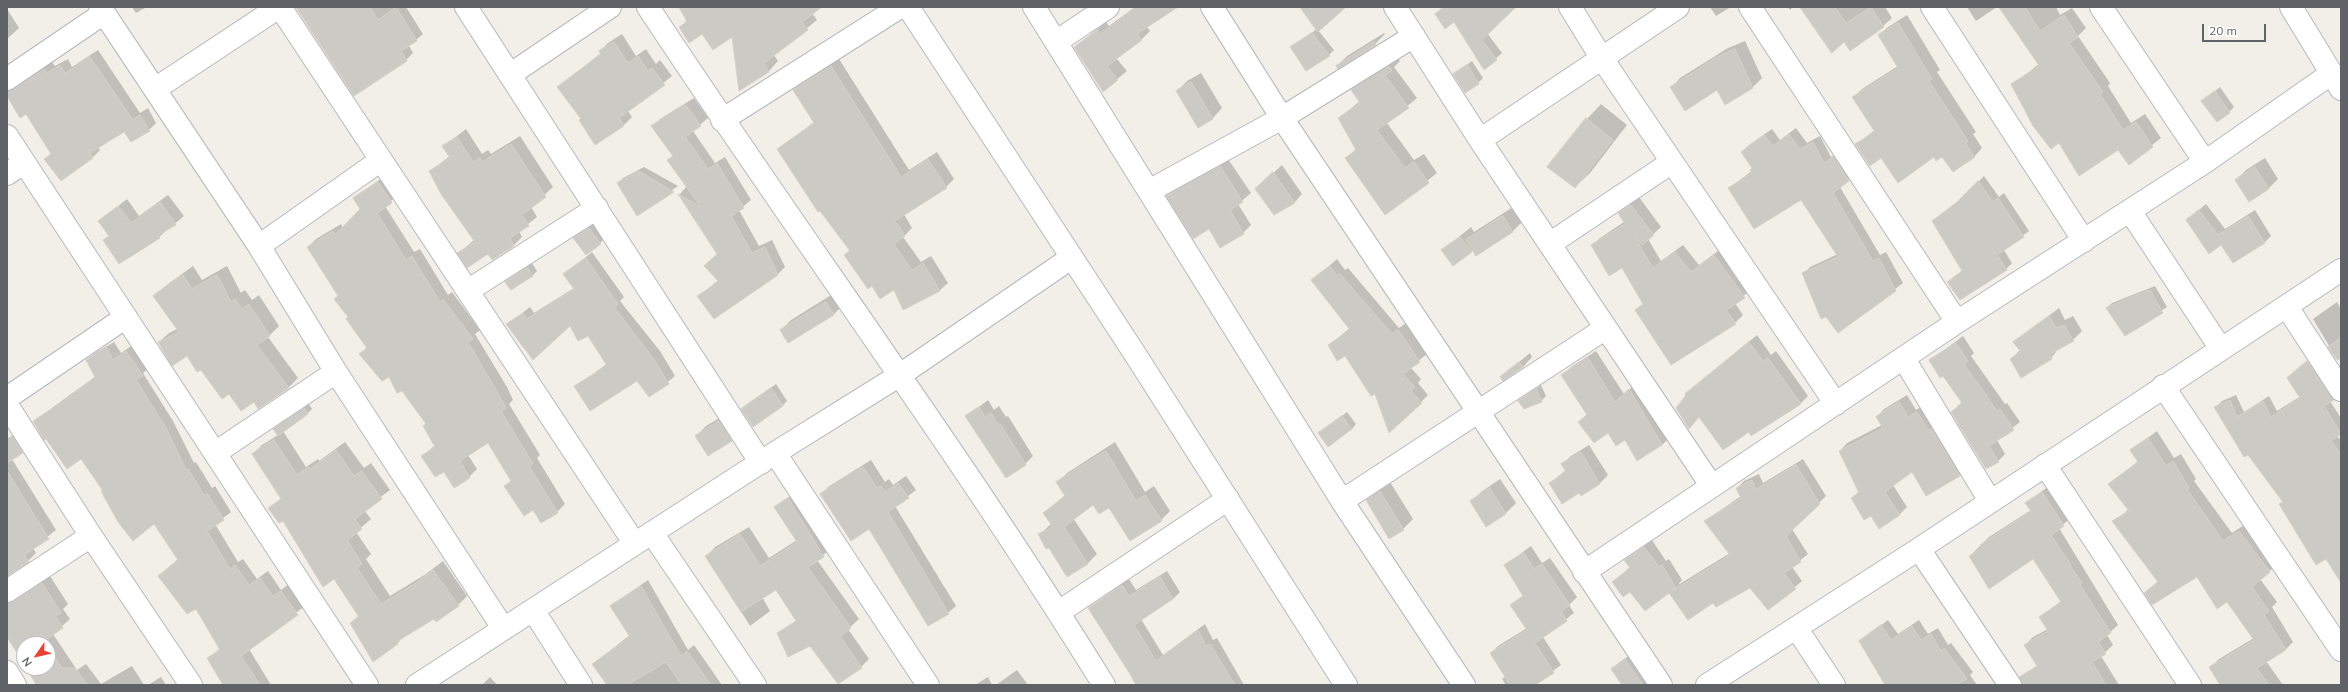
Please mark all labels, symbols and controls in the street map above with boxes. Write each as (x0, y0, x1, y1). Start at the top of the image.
scale bar (2204, 16, 2268, 42)
text: 20 m (2209, 23, 2237, 38)
north arrow (16, 636, 56, 676)
text: N (19, 655, 35, 670)

